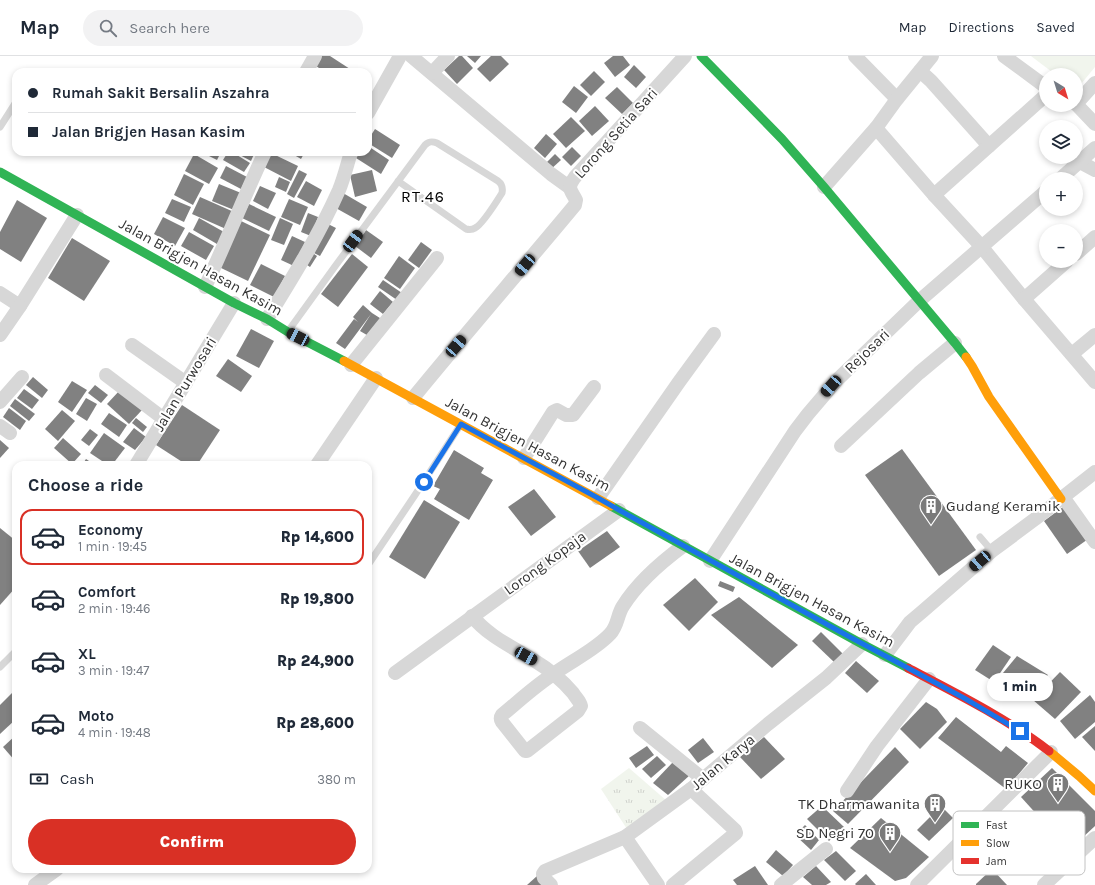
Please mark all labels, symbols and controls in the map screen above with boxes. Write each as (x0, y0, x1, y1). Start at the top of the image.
search box (83, 10, 363, 46)
text: Map (20, 17, 59, 39)
icon: search (97, 17, 119, 39)
text: Search here (129, 19, 210, 37)
text: Map (899, 19, 927, 36)
text: Directions (949, 19, 1014, 36)
text: Saved (1036, 19, 1075, 36)
north arrow (1039, 68, 1083, 112)
map controls (1039, 68, 1083, 268)
text: Rumah Sakit Bersalin Aszahra (52, 84, 269, 102)
street label: Lorong Setia Sari (571, 84, 661, 182)
button: layers (1039, 120, 1083, 164)
text: Jalan Brigjen Hasan Kasim (52, 123, 245, 141)
button: + (1039, 172, 1083, 216)
district label: RT.46 (401, 187, 445, 206)
street label: Jalan Brigjen Hasan Kasim (116, 215, 286, 319)
button: − (1039, 224, 1083, 268)
car (341, 228, 365, 254)
car (513, 252, 537, 278)
street label: Rejosari (841, 325, 893, 377)
car (285, 326, 311, 348)
street label: Jalan Purwosari (150, 333, 220, 435)
car (444, 333, 468, 359)
car (819, 373, 843, 399)
street label: Jalan Brigjen Hasan Kasim (443, 393, 613, 495)
route start (415, 473, 433, 491)
text: Choose a ride (28, 474, 143, 496)
building icon: Gudang Keramik (918, 493, 944, 526)
place label: Gudang Keramik (946, 497, 1060, 515)
icon: car (30, 519, 66, 555)
text: Economy (78, 521, 143, 539)
street label: Lorong Kopaja (500, 527, 590, 599)
text: Rp 14,600 (281, 528, 354, 546)
text: 1 min · 19:45 (78, 539, 147, 554)
street label: Jalan Brigjen Hasan Kasim (727, 549, 897, 651)
car (967, 549, 993, 573)
icon: car (30, 581, 66, 617)
text: Comfort (78, 583, 136, 601)
text: Rp 19,800 (280, 590, 354, 608)
text: 2 min · 19:46 (78, 601, 151, 616)
icon: car (30, 643, 66, 679)
text: XL (78, 645, 96, 663)
car (513, 645, 539, 667)
text: Rp 24,900 (277, 652, 354, 670)
text: 3 min · 19:47 (78, 663, 149, 678)
callout: 1 min (987, 673, 1053, 701)
text: 1 min (1003, 679, 1037, 694)
icon: car (30, 705, 66, 741)
text: Moto (78, 707, 114, 725)
text: Rp 28,600 (276, 714, 354, 732)
route end (1011, 722, 1029, 740)
text: 4 min · 19:48 (78, 725, 151, 740)
street label: Jalan Karya (688, 730, 758, 794)
icon: cash (28, 768, 50, 790)
text: Cash (60, 770, 94, 788)
building icon: RUKO (1045, 771, 1071, 804)
text: 380 m (317, 772, 356, 787)
place label: RUKO (1004, 775, 1042, 793)
building icon: TK Dharmawanita (922, 791, 948, 824)
place label: TK Dharmawanita (798, 795, 920, 813)
legend (953, 811, 1085, 875)
button: Confirm (28, 819, 356, 865)
text: Fast (986, 819, 1007, 832)
building icon: SD Negri 70 (877, 820, 903, 853)
place label: SD Negri 70 (796, 824, 874, 842)
text: Slow (986, 837, 1010, 850)
text: Jam (986, 855, 1007, 868)

